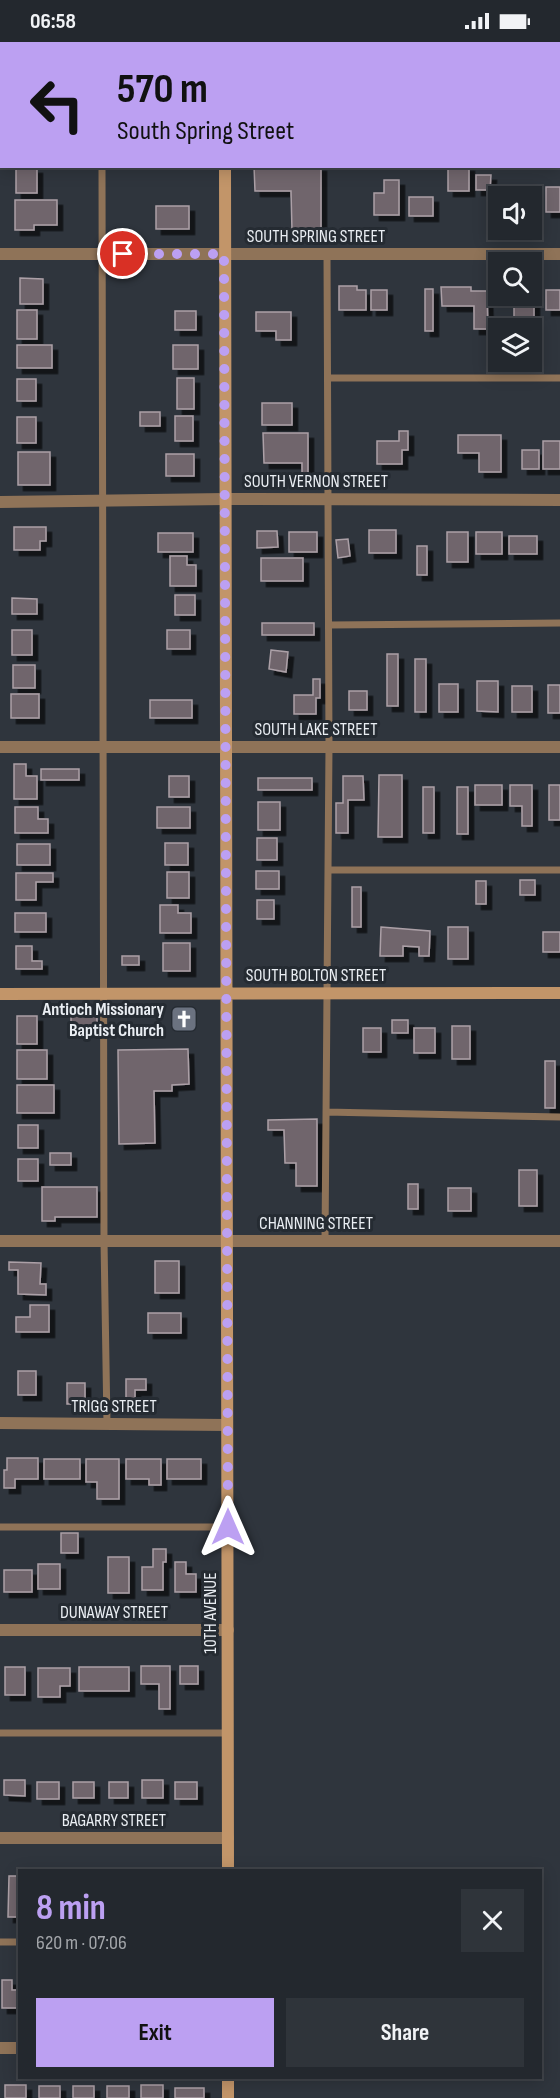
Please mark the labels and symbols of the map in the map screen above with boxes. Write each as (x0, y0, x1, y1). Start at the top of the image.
street label: SOUTH SPRING STREET (247, 226, 385, 247)
pin (97, 228, 148, 279)
street label: SOUTH VERNON STREET (244, 471, 388, 492)
street label: SOUTH LAKE STREET (255, 719, 378, 740)
street label: SOUTH BOLTON STREET (246, 965, 386, 986)
place label: Antioch Missionary Baptist Church (41, 999, 165, 1041)
church icon: Antioch Missionary Baptist Church (169, 1004, 199, 1034)
street label: CHANNING STREET (259, 1213, 373, 1234)
street label: TRIGG STREET (71, 1396, 157, 1417)
position arrow (196, 1495, 260, 1559)
street label: 10TH AVENUE (200, 1572, 221, 1654)
street label: DUNAWAY STREET (60, 1602, 168, 1623)
street label: BAGARRY STREET (62, 1810, 166, 1831)

